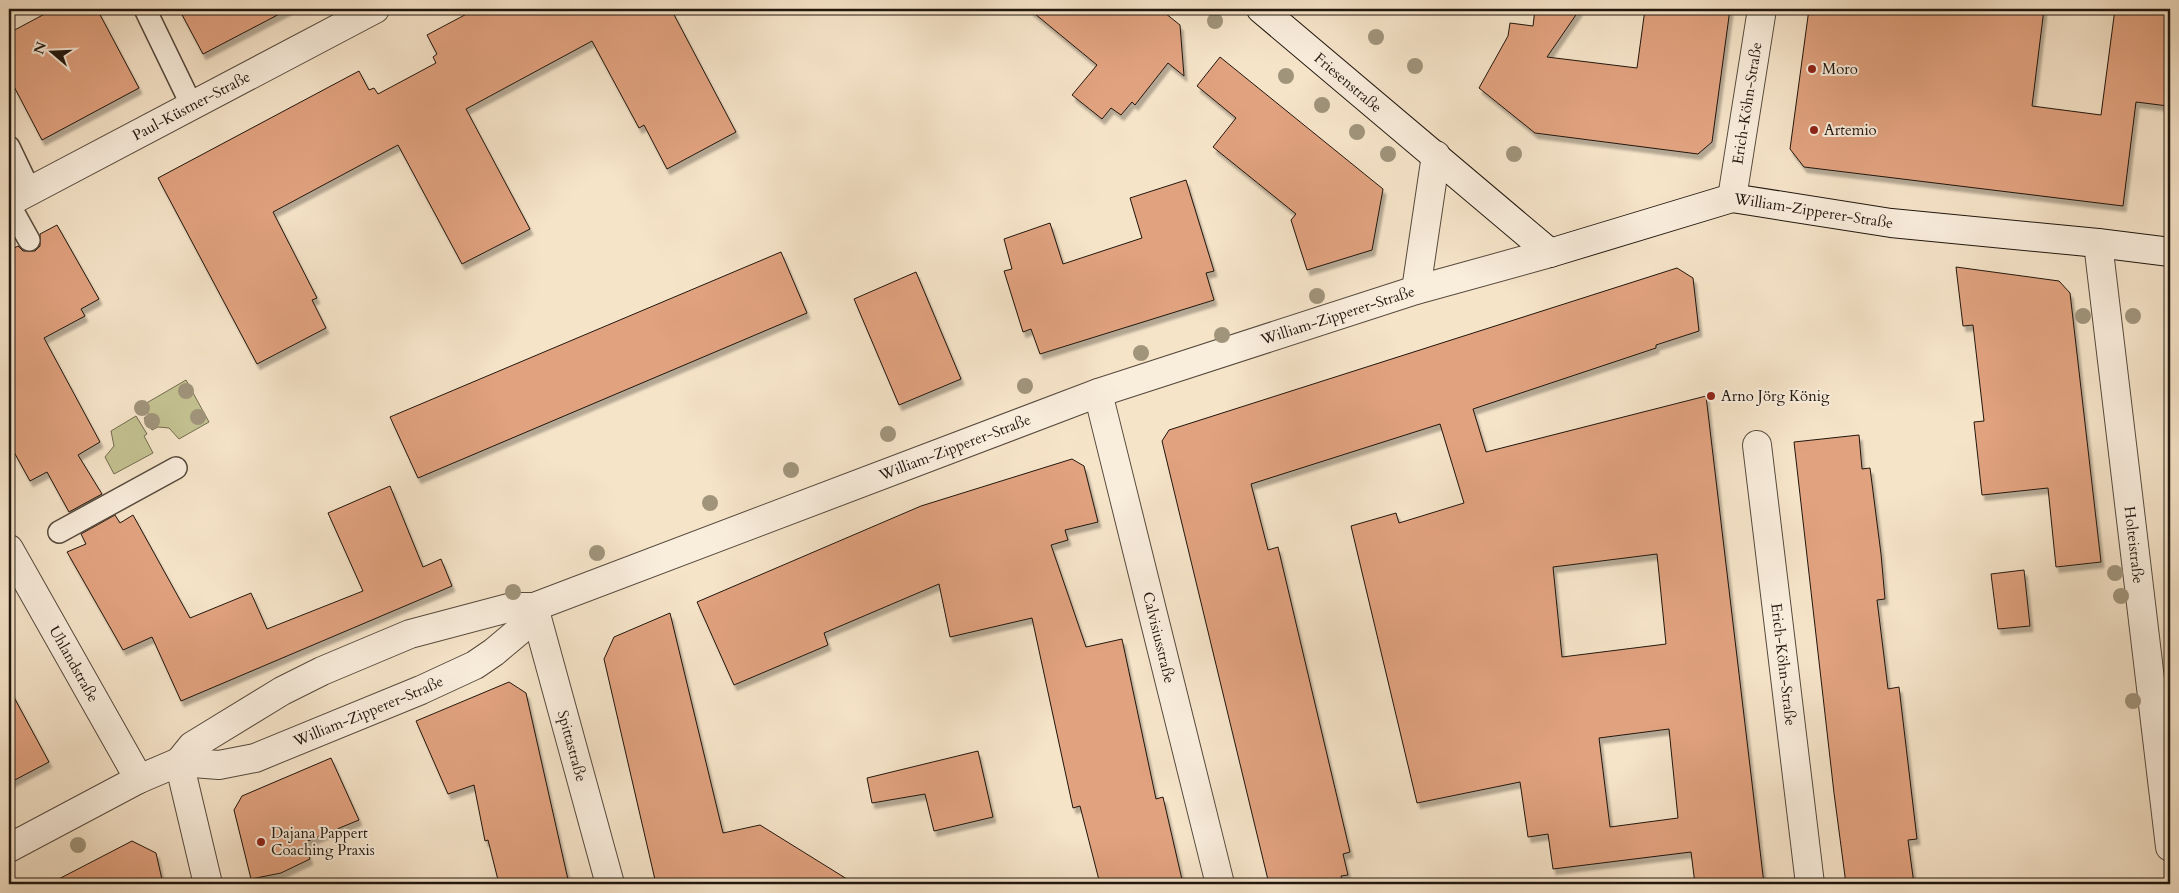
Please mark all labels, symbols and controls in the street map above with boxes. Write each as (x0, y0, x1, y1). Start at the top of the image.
north arrow (28, 28, 78, 78)
text: N (29, 39, 51, 57)
street label: Erich-Köhn-Straße (1727, 40, 1767, 166)
street label: Friesenstraße (1310, 48, 1386, 117)
place label: Moro (1822, 59, 1858, 79)
marker: Moro (1806, 63, 1818, 75)
street label: Paul-Küstner-Straße (129, 66, 254, 145)
place label: Artemio (1824, 120, 1877, 140)
marker: Artemio (1808, 124, 1820, 136)
street label: William-Zipperer-Straße (1732, 188, 1895, 233)
street label: William-Zipperer-Straße (1257, 281, 1417, 350)
place label: Arno Jörg König (1721, 386, 1830, 406)
marker: Arno Jörg König (1705, 390, 1717, 402)
street label: William-Zipperer-Straße (875, 409, 1034, 485)
street label: Holteistraße (2119, 505, 2149, 585)
street label: Calvisiusstraße (1138, 590, 1180, 686)
street label: Erich-Köhn-Straße (1766, 602, 1801, 727)
street label: Uhlandstraße (44, 622, 104, 706)
street label: William-Zipperer-Straße (289, 671, 447, 752)
street label: Spittastraße (553, 708, 591, 784)
place label: Dajana Pappert Coaching Praxis (271, 823, 375, 860)
marker: Dajana Pappert Coaching Praxis (255, 836, 267, 848)

